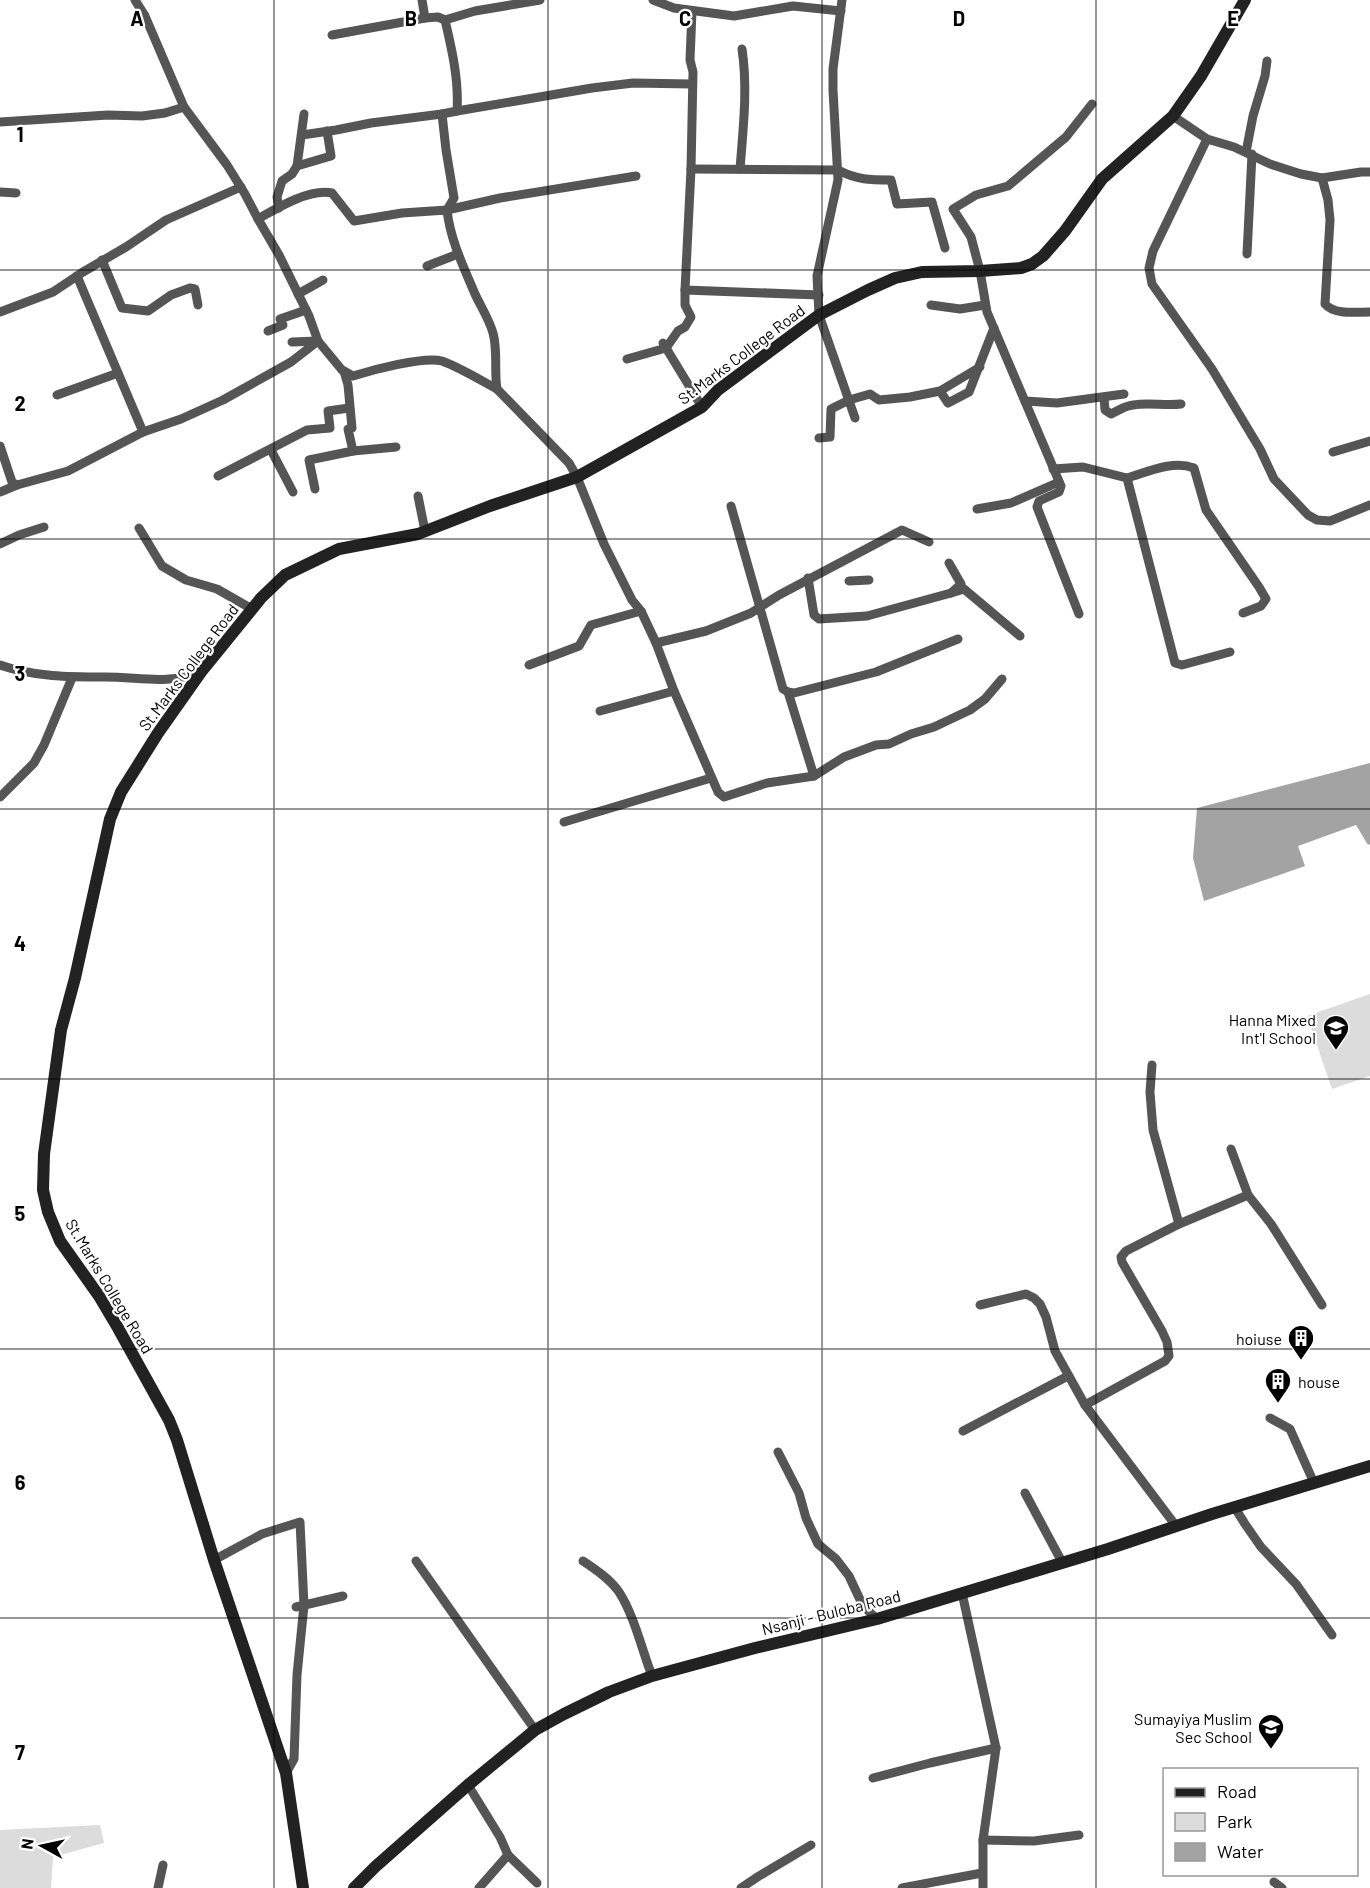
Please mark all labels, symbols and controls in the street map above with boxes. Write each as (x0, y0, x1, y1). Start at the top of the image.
text: A (130, 6, 144, 30)
text: B (405, 6, 417, 30)
text: C (679, 6, 691, 30)
text: D (953, 6, 965, 30)
text: E (1227, 6, 1239, 30)
text: 1 (16, 122, 24, 146)
street label: St.Marks College Road (674, 300, 808, 408)
text: 2 (14, 391, 26, 415)
street label: St.Marks College Road (134, 600, 242, 734)
text: 3 (15, 661, 25, 685)
text: 4 (14, 931, 26, 955)
place label: Hanna Mixed Int'l School (1229, 1010, 1316, 1047)
school or university icon: Hanna Mixed Int'l School (1321, 1013, 1351, 1051)
text: 5 (15, 1201, 26, 1225)
street label: St.Marks College Road (62, 1215, 158, 1357)
building icon: hoiuse (1286, 1323, 1316, 1361)
place label: hoiuse (1236, 1329, 1282, 1348)
building icon: house (1263, 1366, 1293, 1404)
place label: house (1298, 1372, 1340, 1391)
text: 6 (15, 1470, 26, 1494)
street label: Nsanji - Buloba Road (760, 1586, 902, 1638)
place label: Sumayiya Muslim Sec School (1134, 1709, 1252, 1746)
school or university icon: Sumayiya Muslim Sec School (1256, 1712, 1286, 1750)
text: 7 (15, 1740, 25, 1764)
legend (1163, 1768, 1358, 1876)
text: Road (1217, 1780, 1257, 1802)
text: Park (1217, 1810, 1252, 1832)
north arrow (12, 1816, 72, 1876)
text: N (17, 1837, 37, 1850)
text: Water (1217, 1840, 1264, 1862)

